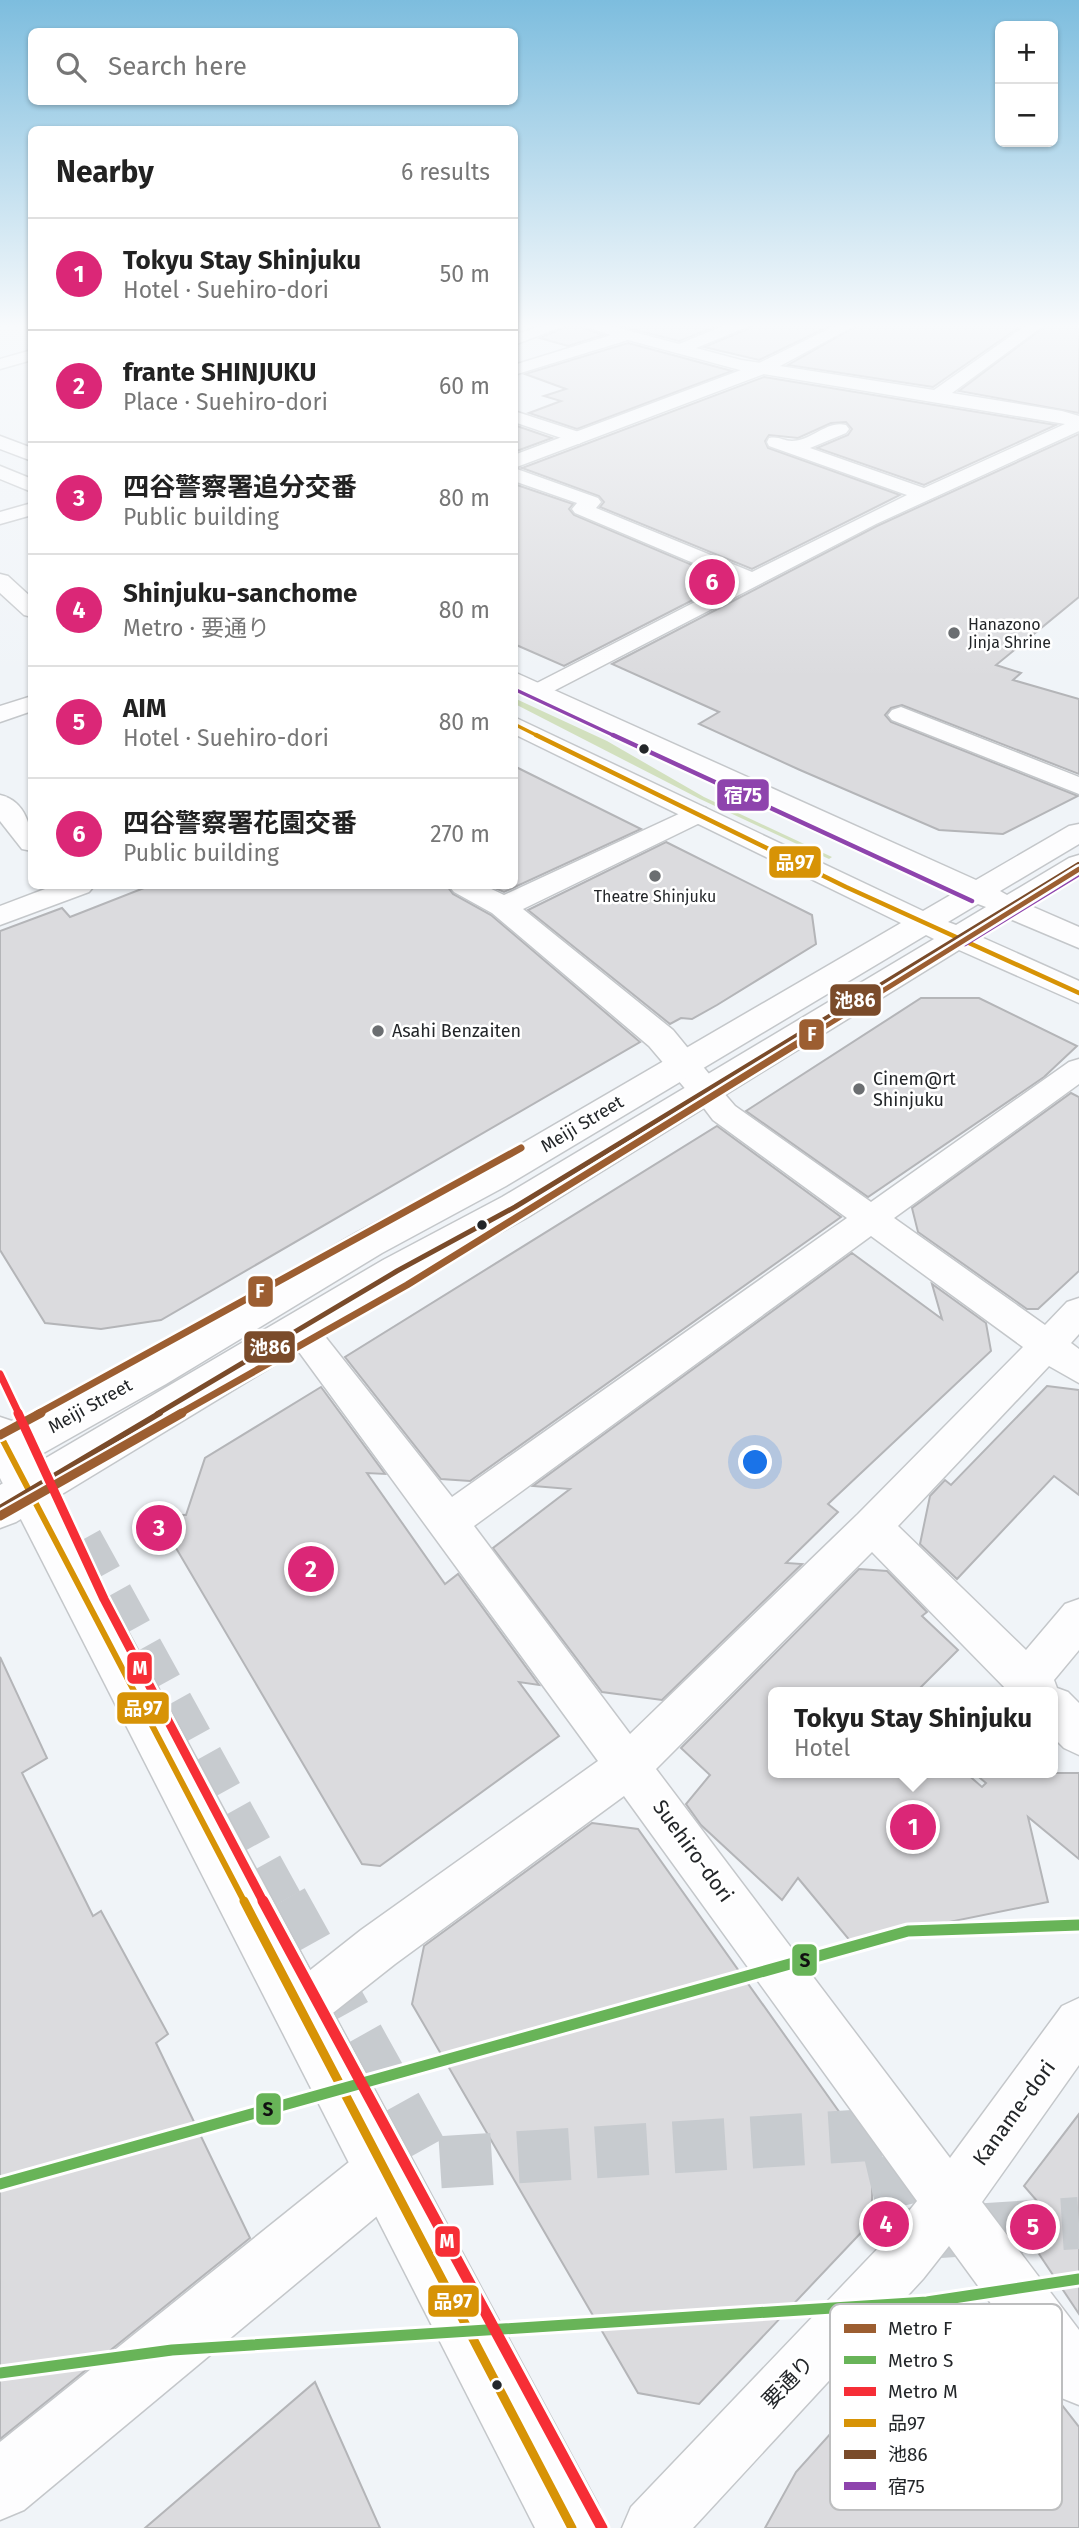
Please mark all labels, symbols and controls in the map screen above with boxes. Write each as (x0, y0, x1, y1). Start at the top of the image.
map controls (995, 21, 1058, 147)
button: + (995, 21, 1058, 84)
search box (28, 28, 518, 105)
icon: search (52, 48, 90, 86)
text: Search here (108, 51, 247, 82)
button: − (995, 84, 1058, 147)
text: Nearby (56, 154, 154, 190)
text: 6 results (401, 158, 490, 186)
text: Tokyu Stay Shinjuku (123, 245, 361, 276)
text: 1 (74, 260, 84, 288)
text: 50 m (440, 260, 490, 288)
text: Hotel · Suehiro-dori (123, 276, 329, 304)
text: frante SHINJUKU (123, 357, 316, 388)
text: 2 (73, 372, 85, 400)
text: 60 m (439, 372, 490, 400)
text: Place · Suehiro-dori (123, 388, 328, 416)
text: 四谷警察署追分交番 (123, 472, 357, 503)
text: 3 (73, 484, 85, 512)
text: 80 m (439, 484, 490, 512)
text: Public building (123, 503, 279, 531)
pin: 6 (689, 556, 735, 608)
text: Shinjuku-sanchome (123, 578, 357, 609)
text: 4 (73, 596, 86, 624)
text: 80 m (439, 596, 490, 624)
text: Metro · 要通り (123, 614, 270, 642)
place label: Hanazono Jinja Shrine (968, 615, 1051, 652)
marker: Hanazono Jinja Shrine (946, 625, 962, 641)
text: AIM (123, 693, 166, 724)
text: 5 (73, 708, 85, 736)
text: 80 m (439, 708, 490, 736)
text: Hotel · Suehiro-dori (123, 724, 329, 752)
unlabelled marker (637, 742, 651, 756)
line badge: 宿75 (716, 778, 770, 812)
text: 宿75 (724, 784, 762, 807)
text: 四谷警察署花園交番 (123, 808, 357, 839)
text: 6 (73, 820, 85, 848)
text: 270 m (430, 820, 490, 848)
text: Public building (123, 839, 279, 867)
line badge: 品97 (768, 845, 822, 879)
text: 品97 (776, 851, 814, 874)
marker: Theatre Shinjuku (647, 868, 663, 884)
place label: Theatre Shinjuku (594, 887, 716, 906)
line badge: 池86 (829, 983, 882, 1017)
text: 池86 (835, 989, 876, 1012)
line badge: F (798, 1018, 825, 1051)
place label: Asahi Benzaiten (392, 1020, 521, 1042)
marker: Asahi Benzaiten (370, 1023, 386, 1039)
text: F (807, 1023, 817, 1046)
place label: Cinem@rt Shinjuku (873, 1068, 956, 1111)
marker: Cinem@rt Shinjuku (851, 1081, 867, 1097)
street label: Meiji Street (537, 1090, 628, 1157)
unlabelled marker (475, 1218, 489, 1232)
line badge: F (247, 1275, 274, 1308)
text: F (255, 1280, 265, 1303)
line badge: 池86 (243, 1330, 296, 1364)
text: 池86 (250, 1336, 291, 1359)
street label: Meiji Street (44, 1374, 136, 1438)
your location (738, 1445, 772, 1479)
pin: 3 (136, 1502, 182, 1554)
pin: 2 (288, 1543, 334, 1595)
line badge: M (126, 1651, 153, 1685)
text: M (133, 1657, 148, 1680)
popup (768, 1687, 1058, 1778)
line badge: 品97 (116, 1691, 170, 1725)
text: 品97 (124, 1697, 162, 1720)
text: Tokyu Stay Shinjuku (794, 1703, 1032, 1734)
text: Hotel (794, 1734, 850, 1762)
street label: Suehiro-dori (647, 1795, 739, 1907)
pin: 1 (890, 1801, 936, 1853)
line badge: S (791, 1943, 818, 1977)
text: S (800, 1949, 811, 1972)
street label: Kaname-dori (967, 2055, 1061, 2171)
line badge: S (255, 2092, 282, 2126)
text: S (263, 2098, 274, 2121)
pin: 4 (863, 2198, 909, 2250)
pin: 5 (1010, 2201, 1056, 2253)
line badge: M (434, 2225, 461, 2258)
text: M (440, 2230, 455, 2253)
line badge: 品97 (427, 2284, 480, 2318)
text: 品97 (434, 2290, 472, 2313)
legend (830, 2304, 1062, 2510)
text: Metro F (888, 2317, 952, 2340)
text: Metro S (888, 2349, 953, 2372)
street label: 要通り (757, 2350, 819, 2414)
unlabelled marker (490, 2378, 504, 2392)
text: Metro M (888, 2380, 958, 2403)
text: 品97 (888, 2412, 925, 2435)
text: 池86 (888, 2443, 928, 2466)
text: 宿75 (888, 2475, 925, 2498)

